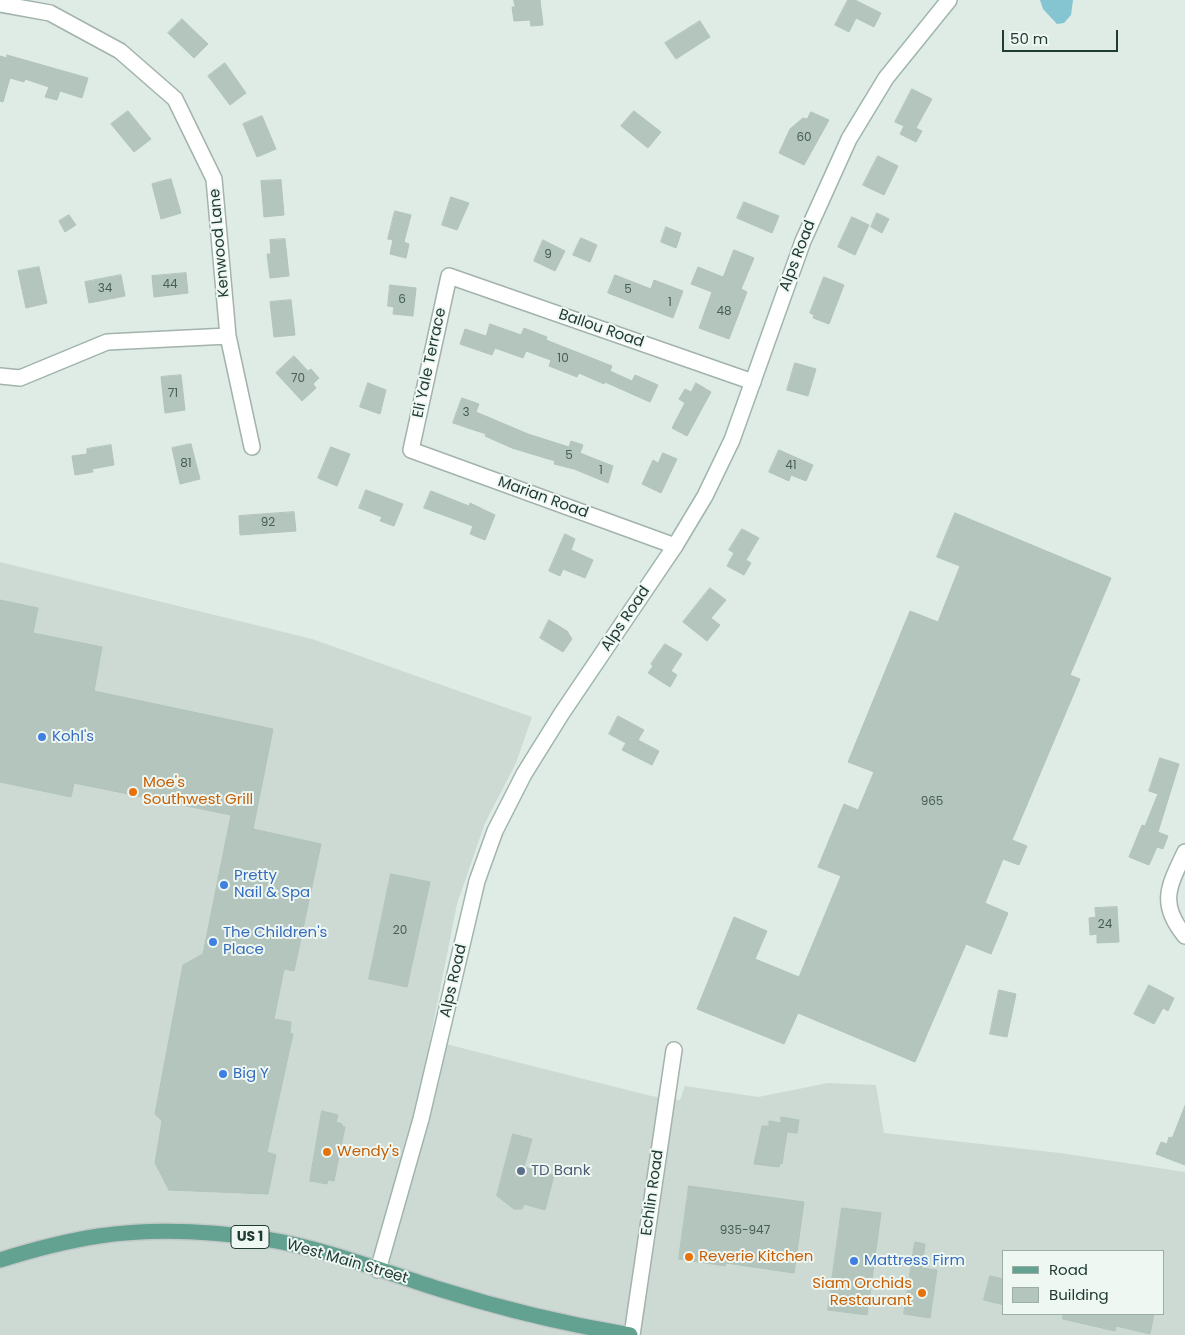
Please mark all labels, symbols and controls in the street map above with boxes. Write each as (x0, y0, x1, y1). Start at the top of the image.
scale bar (1005, 20, 1121, 52)
text: 50 m (1010, 28, 1048, 49)
house number: 60 (796, 131, 812, 145)
street label: Kenwood Lane (206, 188, 234, 298)
street label: Alps Road (776, 218, 820, 294)
house number: 9 (544, 248, 552, 262)
house number: 44 (162, 278, 178, 292)
house number: 34 (98, 282, 112, 296)
house number: 5 (624, 283, 632, 297)
house number: 6 (398, 293, 406, 307)
house number: 1 (668, 296, 672, 310)
house number: 48 (716, 305, 732, 319)
street label: Eli Yale Terrace (410, 306, 450, 420)
street label: Ballou Road (556, 306, 646, 352)
house number: 10 (557, 352, 569, 366)
house number: 70 (291, 372, 305, 386)
house number: 71 (168, 387, 178, 401)
house number: 3 (462, 406, 470, 420)
house number: 5 (565, 449, 573, 463)
house number: 81 (180, 457, 192, 471)
house number: 41 (785, 459, 797, 473)
house number: 1 (599, 464, 603, 478)
street label: Marian Road (495, 473, 591, 523)
house number: 92 (261, 516, 275, 530)
street label: Alps Road (598, 583, 654, 655)
place label: Kohl's (52, 728, 94, 746)
marker: Kohl's (36, 731, 48, 743)
place label: Moe's Southwest Grill (143, 774, 253, 809)
marker: Moe's Southwest Grill (127, 786, 139, 798)
house number: 965 (921, 795, 943, 809)
place label: Pretty Nail & Spa (234, 867, 310, 902)
marker: Pretty Nail & Spa (218, 879, 230, 891)
house number: 24 (1098, 918, 1112, 932)
place label: The Children's Place (223, 924, 327, 959)
house number: 20 (393, 924, 407, 938)
marker: The Children's Place (207, 936, 219, 948)
street label: Alps Road (437, 943, 471, 1019)
place label: Big Y (233, 1065, 269, 1083)
marker: Big Y (217, 1068, 229, 1080)
place label: Wendy's (337, 1143, 399, 1161)
marker: Wendy's (321, 1146, 333, 1158)
street label: Echlin Road (638, 1149, 668, 1237)
place label: TD Bank (531, 1162, 590, 1180)
marker: TD Bank (515, 1165, 527, 1177)
house number: 935-947 (720, 1224, 770, 1238)
road number: US 1 (231, 1226, 269, 1248)
street label: West Main Street (284, 1236, 410, 1288)
place label: Reverie Kitchen (699, 1248, 813, 1266)
legend (1002, 1250, 1165, 1315)
marker: Reverie Kitchen (683, 1251, 695, 1263)
place label: Mattress Firm (864, 1252, 965, 1270)
marker: Mattress Firm (848, 1255, 860, 1267)
text: Road (1049, 1259, 1088, 1280)
place label: Siam Orchids Restaurant (812, 1275, 912, 1310)
text: Building (1049, 1284, 1109, 1305)
marker: Siam Orchids Restaurant (916, 1287, 928, 1299)

